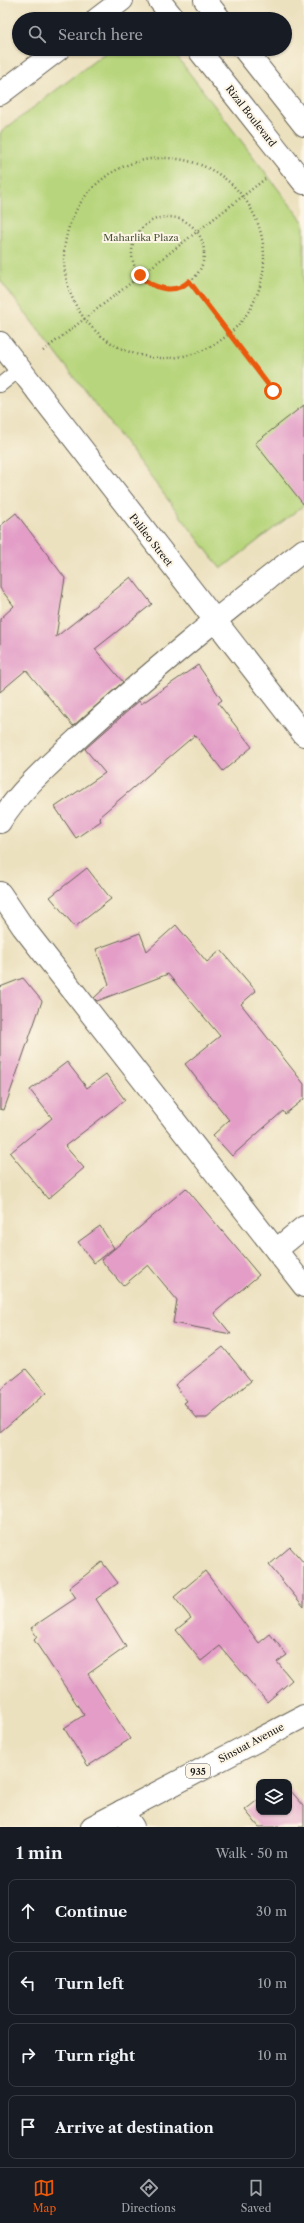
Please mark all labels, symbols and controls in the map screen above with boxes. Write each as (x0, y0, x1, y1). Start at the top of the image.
search box (12, 12, 292, 56)
icon: search (26, 23, 48, 45)
text: Search here (58, 25, 143, 44)
street label: Rizal Boulevard (223, 83, 279, 149)
park label: Maharlika Plaza (103, 231, 180, 244)
route end (131, 266, 149, 284)
route start (264, 382, 282, 400)
street label: Palileo Street (126, 511, 176, 569)
street label: Sinsuat Avenue (216, 1720, 286, 1766)
road number: 935 (186, 1764, 210, 1778)
map controls (256, 1779, 292, 1815)
button: layers (256, 1779, 292, 1815)
text: 1 min (16, 1843, 63, 1863)
text: Walk · 50 m (216, 1845, 288, 1861)
icon: ahead (17, 1900, 39, 1922)
text: Continue (55, 1902, 127, 1921)
text: 30 m (256, 1903, 287, 1919)
icon: left (17, 1972, 39, 1994)
text: Turn left (55, 1974, 124, 1993)
text: 10 m (258, 1975, 287, 1991)
icon: right (17, 2044, 39, 2066)
text: Turn right (55, 2046, 135, 2065)
text: 10 m (258, 2047, 287, 2063)
icon: arrive (17, 2116, 39, 2138)
text: Arrive at destination (55, 2118, 214, 2137)
tab: Map (33, 2177, 56, 2215)
tab: Directions (121, 2177, 176, 2215)
tab: Saved (241, 2177, 271, 2215)

